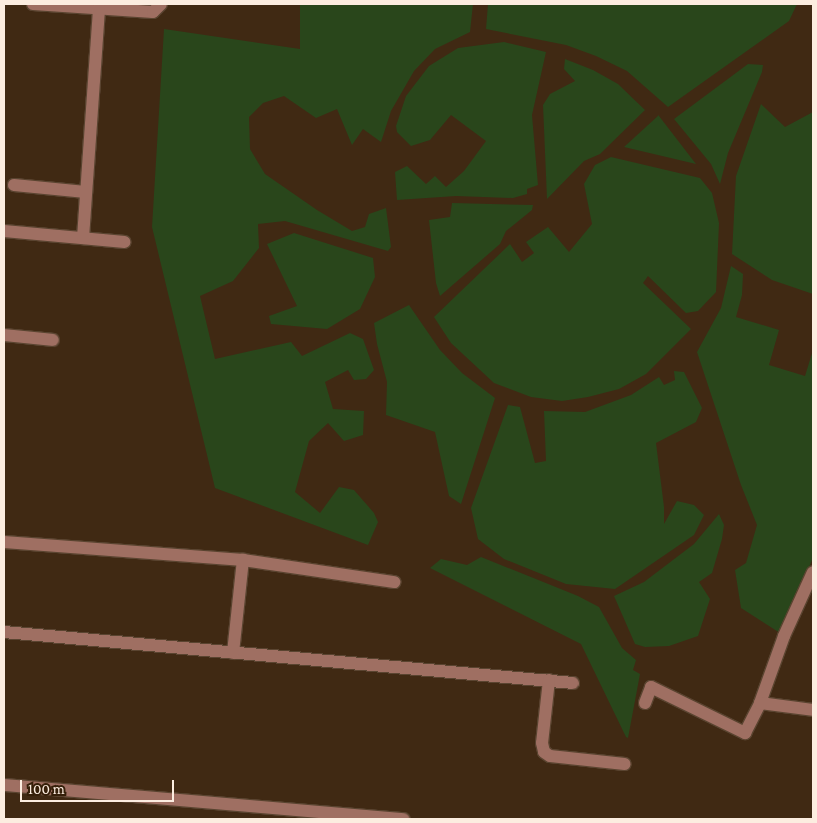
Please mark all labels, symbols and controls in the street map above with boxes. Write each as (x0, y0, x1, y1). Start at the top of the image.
scale bar (22, 770, 176, 802)
text: 100 m (28, 781, 65, 797)

